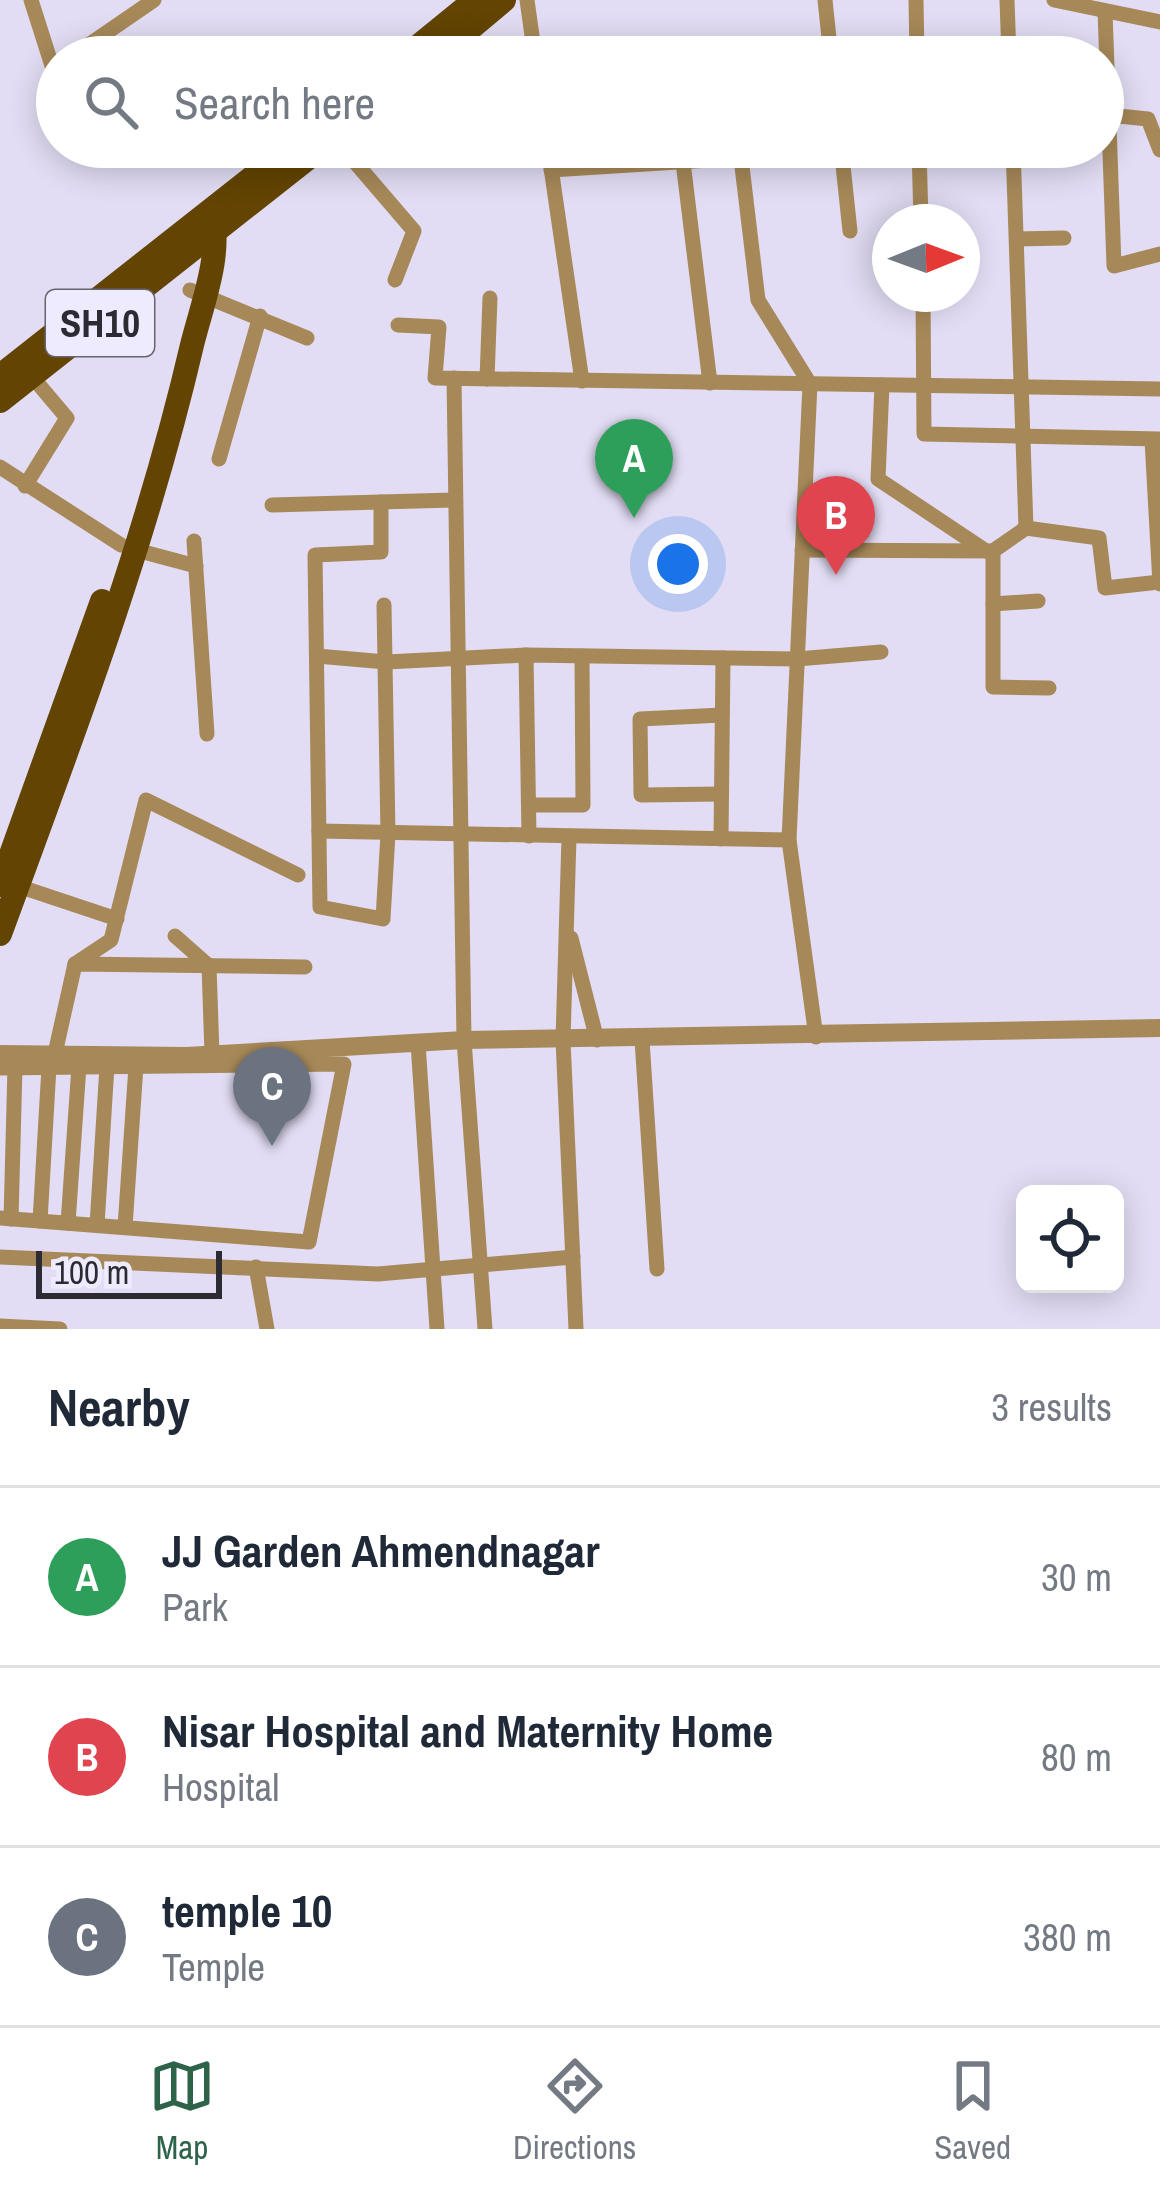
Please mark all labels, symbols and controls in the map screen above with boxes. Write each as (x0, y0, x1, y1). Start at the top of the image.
search box (36, 36, 1124, 168)
icon: search (78, 69, 144, 135)
text: Search here (174, 72, 375, 133)
north arrow (872, 204, 980, 312)
road number: SH10 (46, 290, 154, 356)
pin: A (595, 419, 673, 518)
pin: B (797, 476, 875, 575)
your location (648, 534, 708, 594)
pin: C (233, 1047, 311, 1146)
map controls (1016, 1185, 1124, 1293)
button: locate (1016, 1185, 1124, 1293)
scale bar (36, 1245, 222, 1298)
text: 100 m (54, 1250, 129, 1294)
text: Nearby (48, 1373, 190, 1442)
text: 3 results (991, 1381, 1112, 1433)
text: JJ Garden Ahmendnagar (162, 1520, 600, 1581)
text: A (75, 1551, 99, 1603)
text: 30 m (1041, 1551, 1112, 1603)
text: Park (162, 1581, 228, 1633)
text: Nisar Hospital and Maternity Home (162, 1700, 773, 1761)
text: B (75, 1731, 99, 1783)
text: 80 m (1041, 1731, 1112, 1783)
text: Hospital (162, 1761, 279, 1813)
text: temple 10 (162, 1880, 332, 1941)
text: C (75, 1911, 99, 1963)
text: 380 m (1023, 1911, 1112, 1963)
text: Temple (162, 1941, 265, 1993)
tab: Map (149, 2053, 215, 2169)
tab: Directions (513, 2053, 636, 2169)
tab: Saved (934, 2053, 1011, 2169)

